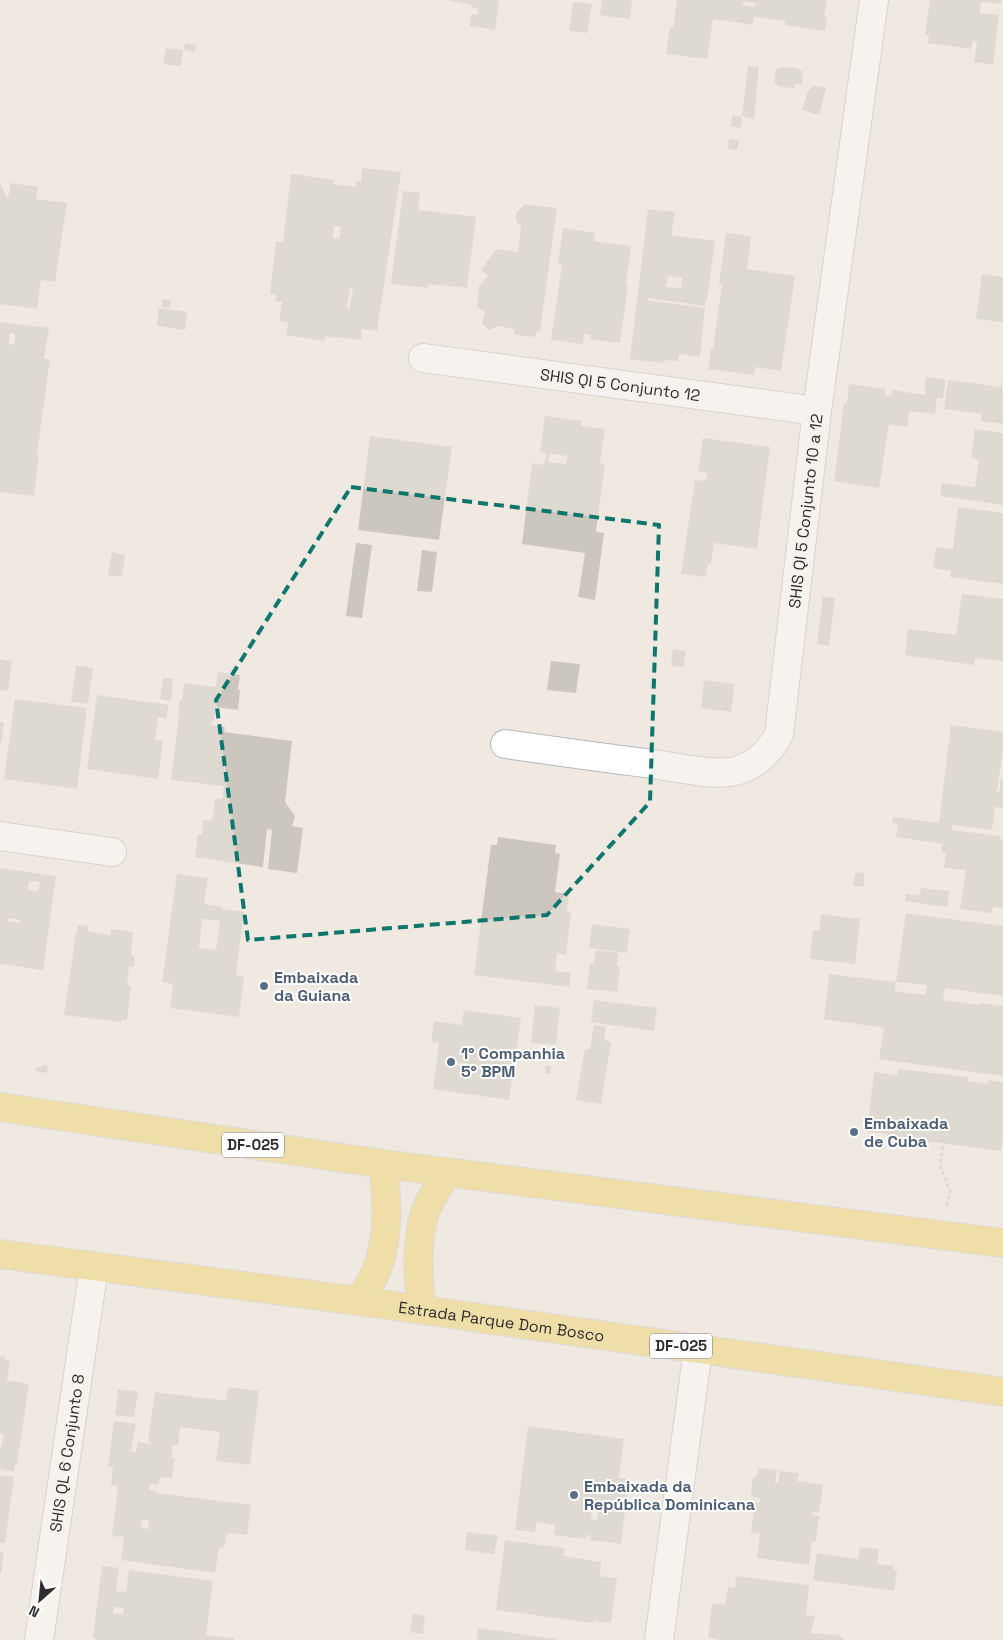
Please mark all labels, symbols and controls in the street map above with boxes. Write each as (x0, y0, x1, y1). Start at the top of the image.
street label: SHIS QI 5 Conjunto 12 (539, 364, 702, 406)
street label: SHIS QI 5 Conjunto 10 a 12 (784, 413, 828, 610)
place label: Embaixada da Guiana (274, 967, 358, 1006)
marker: Embaixada da Guiana (258, 980, 270, 992)
place label: 1° Companhia 5° BPM (461, 1043, 565, 1082)
marker: 1° Companhia 5° BPM (445, 1056, 457, 1068)
place label: Embaixada de Cuba (864, 1113, 948, 1152)
marker: Embaixada de Cuba (848, 1126, 860, 1138)
road number: DF-025 (222, 1132, 284, 1158)
street label: Estrada Parque Dom Bosco (397, 1297, 606, 1347)
road number: DF-025 (650, 1334, 712, 1358)
street label: SHIS QL 6 Conjunto 8 (45, 1373, 89, 1534)
place label: Embaixada da República Dominicana (584, 1476, 755, 1515)
marker: Embaixada da República Dominicana (568, 1489, 580, 1501)
north arrow (15, 1575, 65, 1625)
text: N (26, 1601, 42, 1622)

